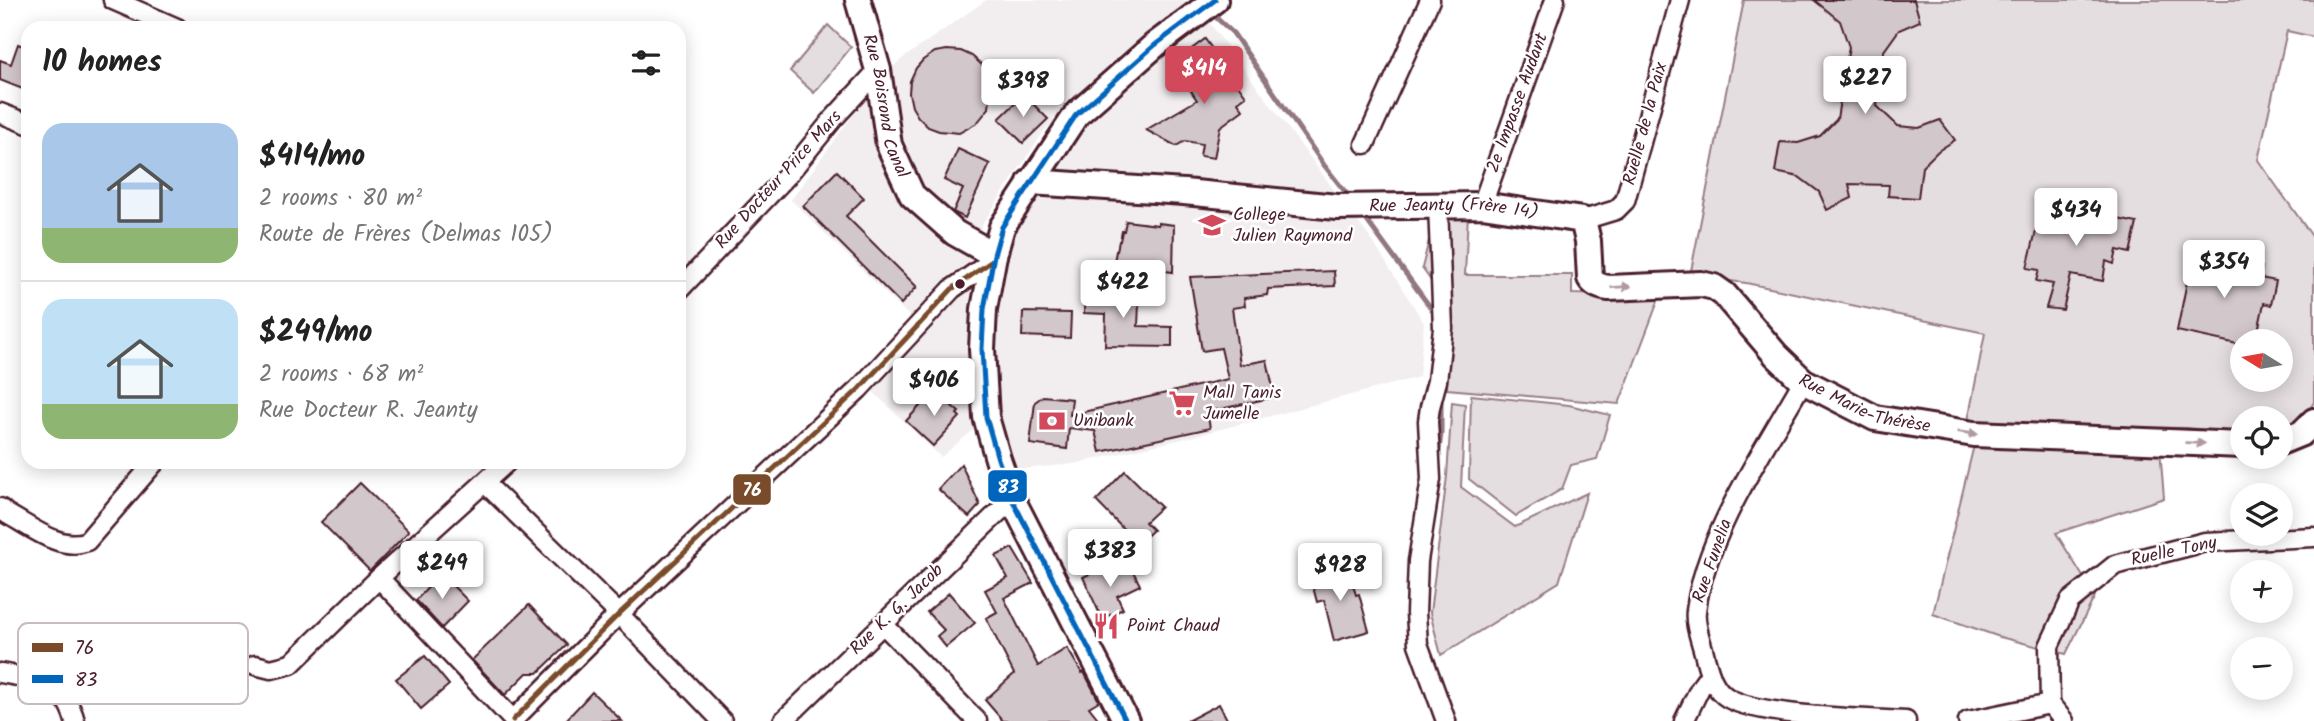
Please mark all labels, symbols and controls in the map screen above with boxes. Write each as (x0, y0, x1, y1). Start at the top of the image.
street label: 2e Impasse Audant (1479, 28, 1557, 177)
street label: Rue Boisrond Canal (854, 31, 917, 184)
text: 10 homes (42, 39, 162, 87)
icon: filters (627, 44, 665, 82)
pin: $414 (1163, 46, 1245, 106)
text: $414 (1181, 51, 1227, 87)
pin: $227 (1824, 57, 1906, 116)
street label: Ruelle de la Paix (1616, 59, 1676, 189)
pin: $398 (982, 60, 1064, 119)
text: $227 (1839, 61, 1891, 97)
text: $398 (997, 64, 1049, 100)
street label: Rue Docteur Price Mars (708, 104, 850, 256)
text: $414/mo (259, 133, 365, 181)
icon: home (98, 151, 182, 235)
text: 2 rooms · 80 m² (259, 181, 422, 217)
pin: $434 (2035, 188, 2117, 248)
street label: Rue Jeanty (Frère 14) (1369, 190, 1540, 228)
text: $434 (2050, 193, 2102, 229)
place label: College Julien Raymond (1233, 201, 1353, 251)
school or university icon: College Julien Raymond (1197, 210, 1227, 240)
text: Route de Frères (Delmas 105) (259, 217, 553, 253)
pin: $354 (2183, 240, 2265, 300)
text: $354 (2199, 245, 2249, 281)
pin: $422 (1082, 260, 1164, 320)
text: $422 (1097, 265, 1149, 301)
unlabelled marker (953, 277, 967, 291)
one-way arrow (1610, 282, 1632, 293)
text: $249/mo (259, 309, 373, 357)
icon: home (98, 327, 182, 411)
north arrow (2230, 329, 2292, 392)
map controls (2230, 329, 2293, 700)
text: 2 rooms · 68 m² (259, 357, 423, 393)
pin: $406 (893, 358, 975, 418)
text: $406 (909, 363, 959, 399)
street label: Rue Marie-Thérèse (1793, 366, 1933, 441)
place label: Mall Tanis Jumelle (1203, 379, 1282, 429)
supermarket icon: Mall Tanis Jumelle (1167, 388, 1197, 418)
text: Rue Docteur R. Jeanty (259, 393, 478, 429)
bank icon: Unibank (1037, 406, 1067, 436)
button: locate (2230, 406, 2293, 469)
place label: Unibank (1073, 407, 1134, 436)
one-way arrow (1957, 427, 1979, 438)
one-way arrow (2184, 438, 2206, 449)
line badge: 83 (987, 469, 1028, 503)
line badge: 76 (732, 473, 772, 506)
text: 83 (997, 473, 1019, 503)
text: 76 (742, 476, 762, 506)
button: layers (2230, 483, 2293, 546)
street label: Rue Funelia (1685, 515, 1741, 607)
street label: Ruelle Tony (2128, 529, 2220, 575)
pin: $383 (1069, 530, 1151, 589)
text: $383 (1084, 534, 1136, 570)
pin: $249 (401, 542, 483, 601)
pin: $928 (1299, 544, 1381, 603)
text: $249 (416, 546, 468, 582)
text: $928 (1314, 548, 1366, 584)
street label: Rue K. G. Jacob (843, 557, 951, 663)
button: + (2230, 560, 2293, 623)
restaurant icon: Point Chaud (1091, 611, 1121, 641)
place label: Point Chaud (1127, 612, 1221, 641)
legend (18, 623, 248, 704)
text: 76 (75, 634, 94, 664)
button: − (2230, 637, 2293, 700)
text: 83 (75, 666, 97, 696)

